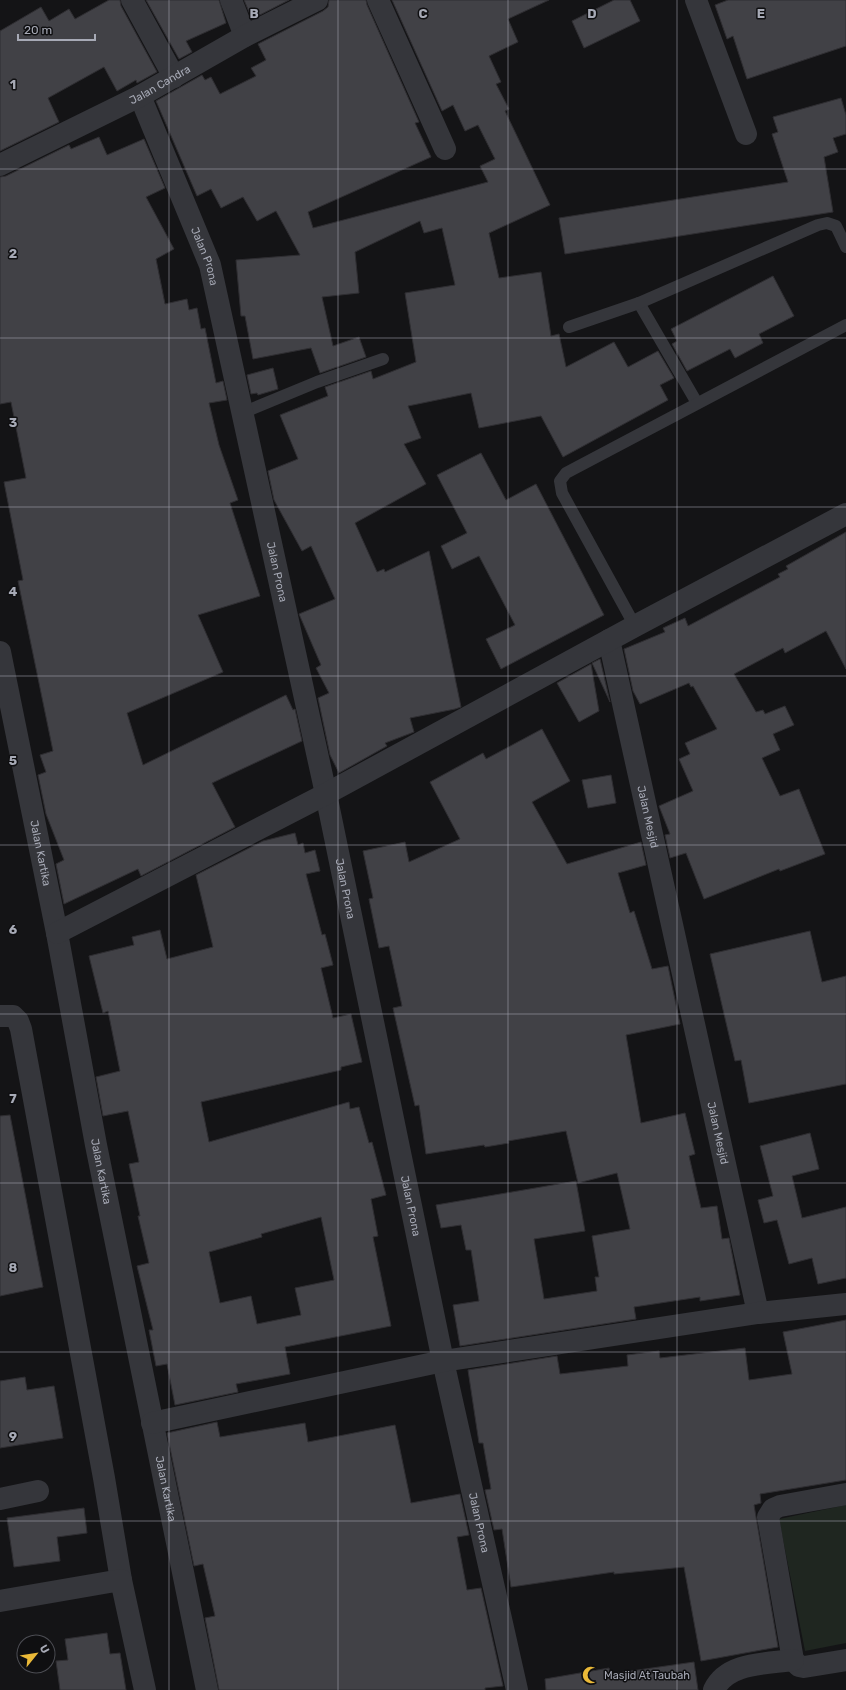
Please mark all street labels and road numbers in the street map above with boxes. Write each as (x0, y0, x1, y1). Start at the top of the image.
street label: Jalan Candra (127, 62, 193, 107)
street label: Jalan Prona (188, 225, 221, 287)
street label: Jalan Prona (264, 540, 290, 603)
street label: Jalan Mesjid (635, 784, 661, 849)
street label: Jalan Kartika (28, 819, 54, 887)
street label: Jalan Prona (333, 857, 358, 920)
street label: Jalan Mesjid (705, 1101, 731, 1166)
street label: Jalan Kartika (88, 1137, 114, 1205)
street label: Jalan Prona (398, 1174, 424, 1237)
street label: Jalan Kartika (153, 1455, 179, 1523)
street label: Jalan Prona (466, 1491, 492, 1554)

